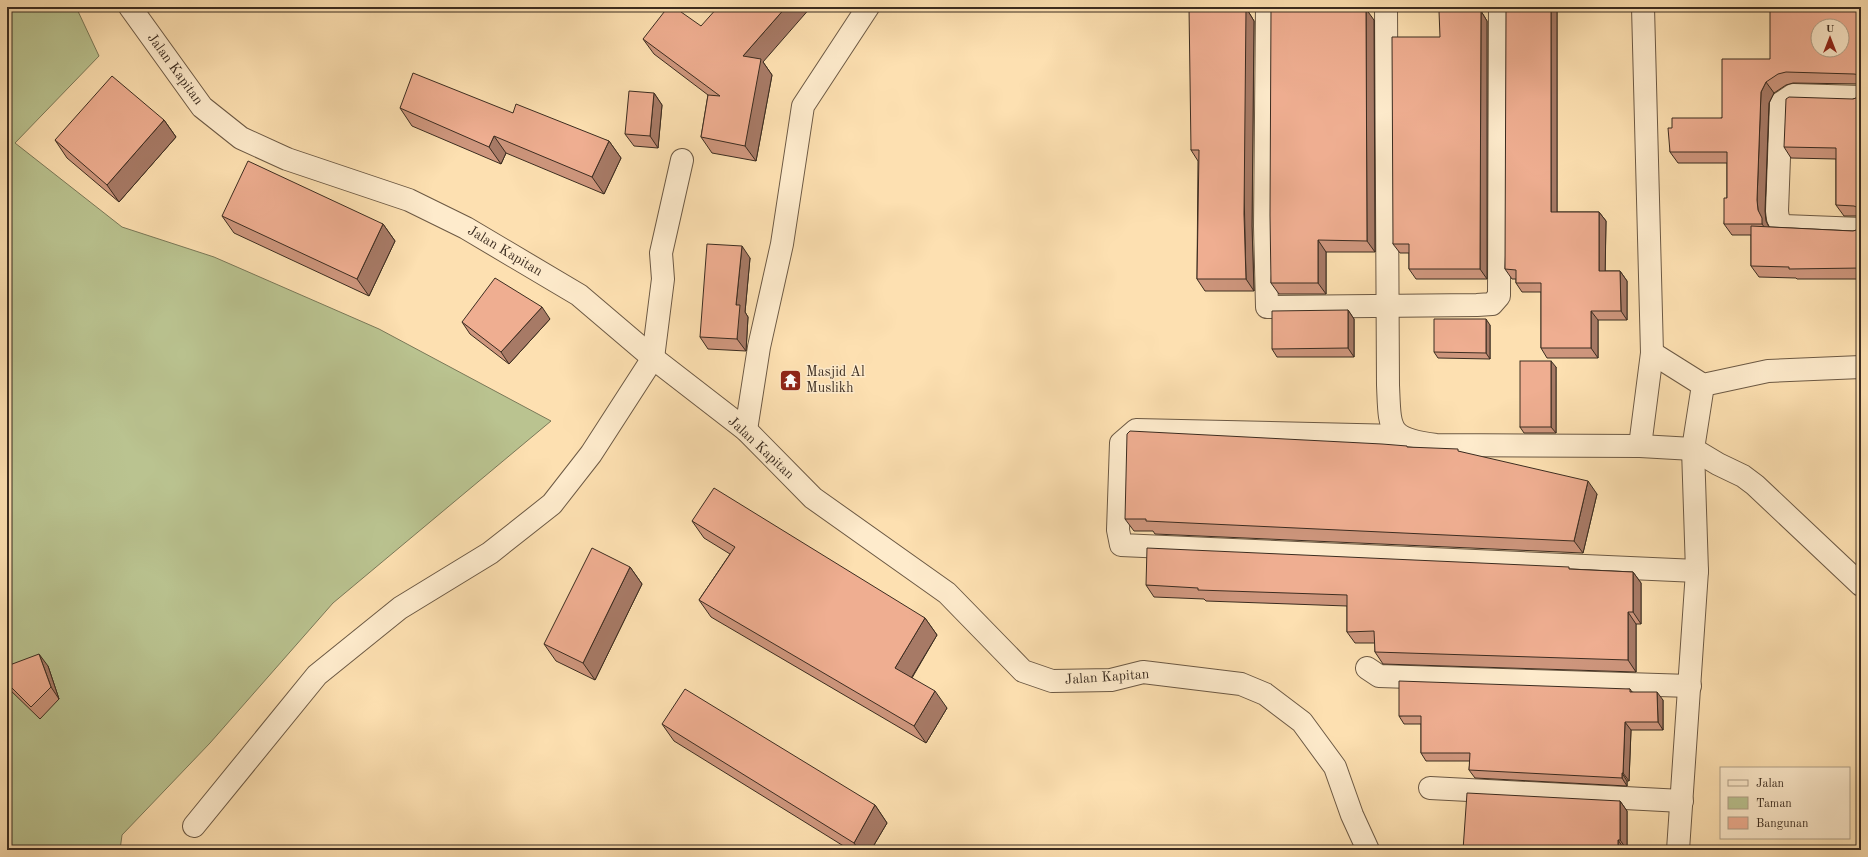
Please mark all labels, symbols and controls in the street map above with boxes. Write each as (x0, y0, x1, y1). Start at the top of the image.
north arrow (1810, 18, 1850, 58)
text: U (1826, 24, 1835, 35)
street label: Jalan Kapitan (144, 31, 206, 108)
street label: Jalan Kapitan (465, 223, 545, 279)
place label: Masjid Al Muslikh (806, 365, 865, 395)
temple icon: Masjid Al Muslikh (778, 367, 804, 393)
street label: Jalan Kapitan (725, 414, 797, 482)
street label: Jalan Kapitan (1064, 667, 1150, 687)
legend (1720, 767, 1850, 839)
text: Jalan (1756, 778, 1785, 790)
text: Taman (1756, 798, 1792, 810)
text: Bangunan (1756, 818, 1809, 830)

